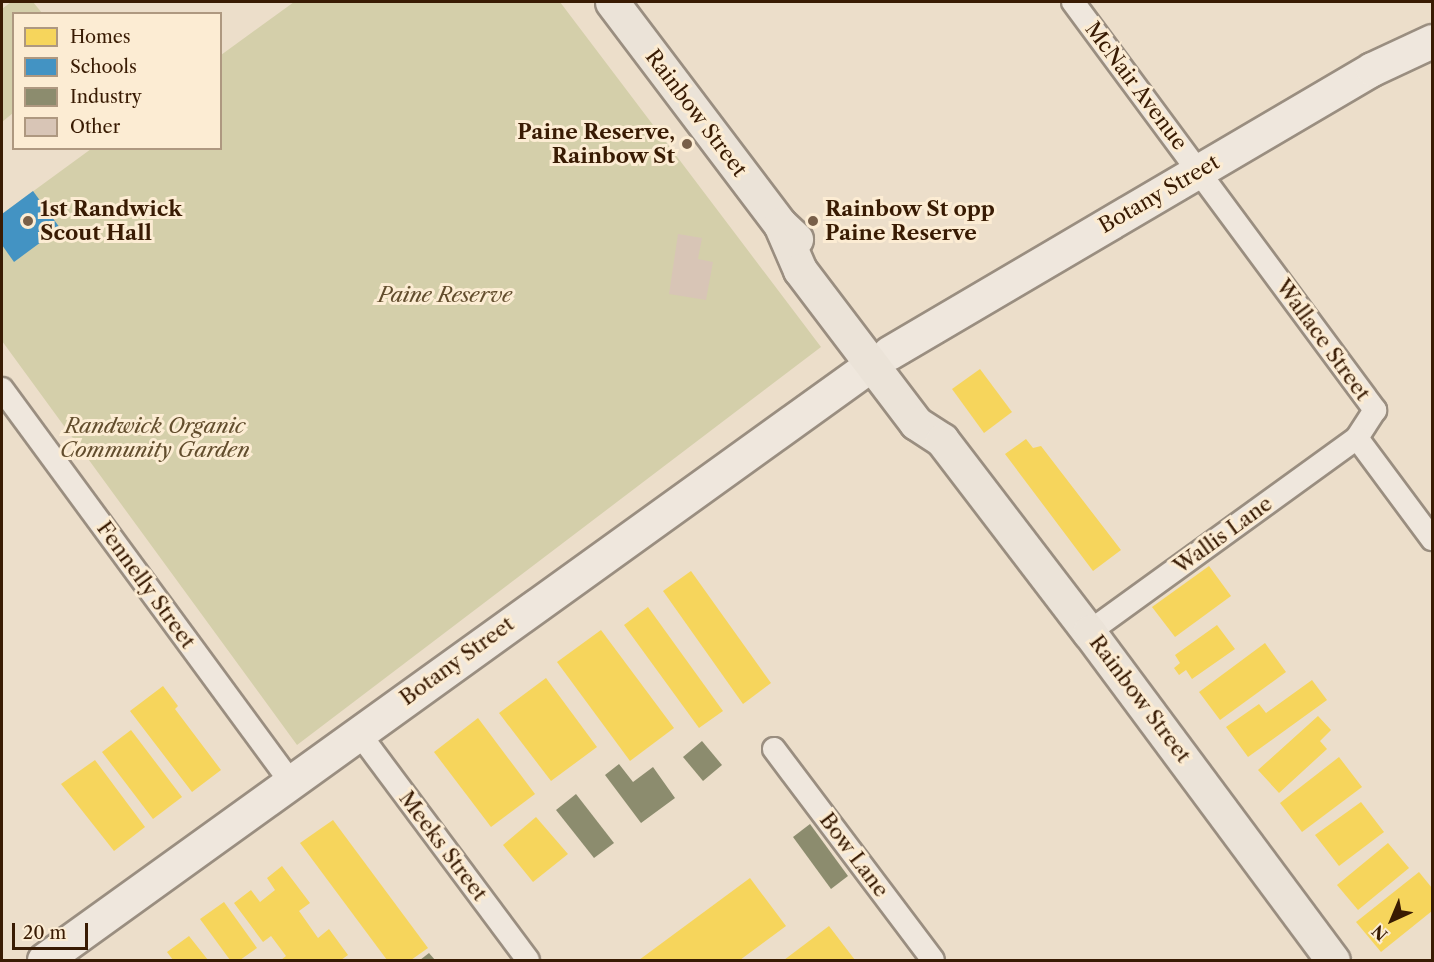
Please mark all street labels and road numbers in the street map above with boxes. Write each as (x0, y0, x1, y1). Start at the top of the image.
street label: McNair Avenue (1079, 16, 1193, 156)
street label: Rainbow Street (640, 44, 752, 182)
street label: Botany Street (1094, 149, 1224, 239)
street label: Wallace Street (1271, 274, 1375, 406)
street label: Wallis Lane (1169, 491, 1277, 579)
street label: Fennelly Street (91, 516, 201, 654)
street label: Botany Street (395, 611, 519, 711)
street label: Rainbow Street (1084, 630, 1196, 768)
street label: Meeks Street (394, 786, 492, 906)
street label: Bow Lane (814, 808, 894, 902)

